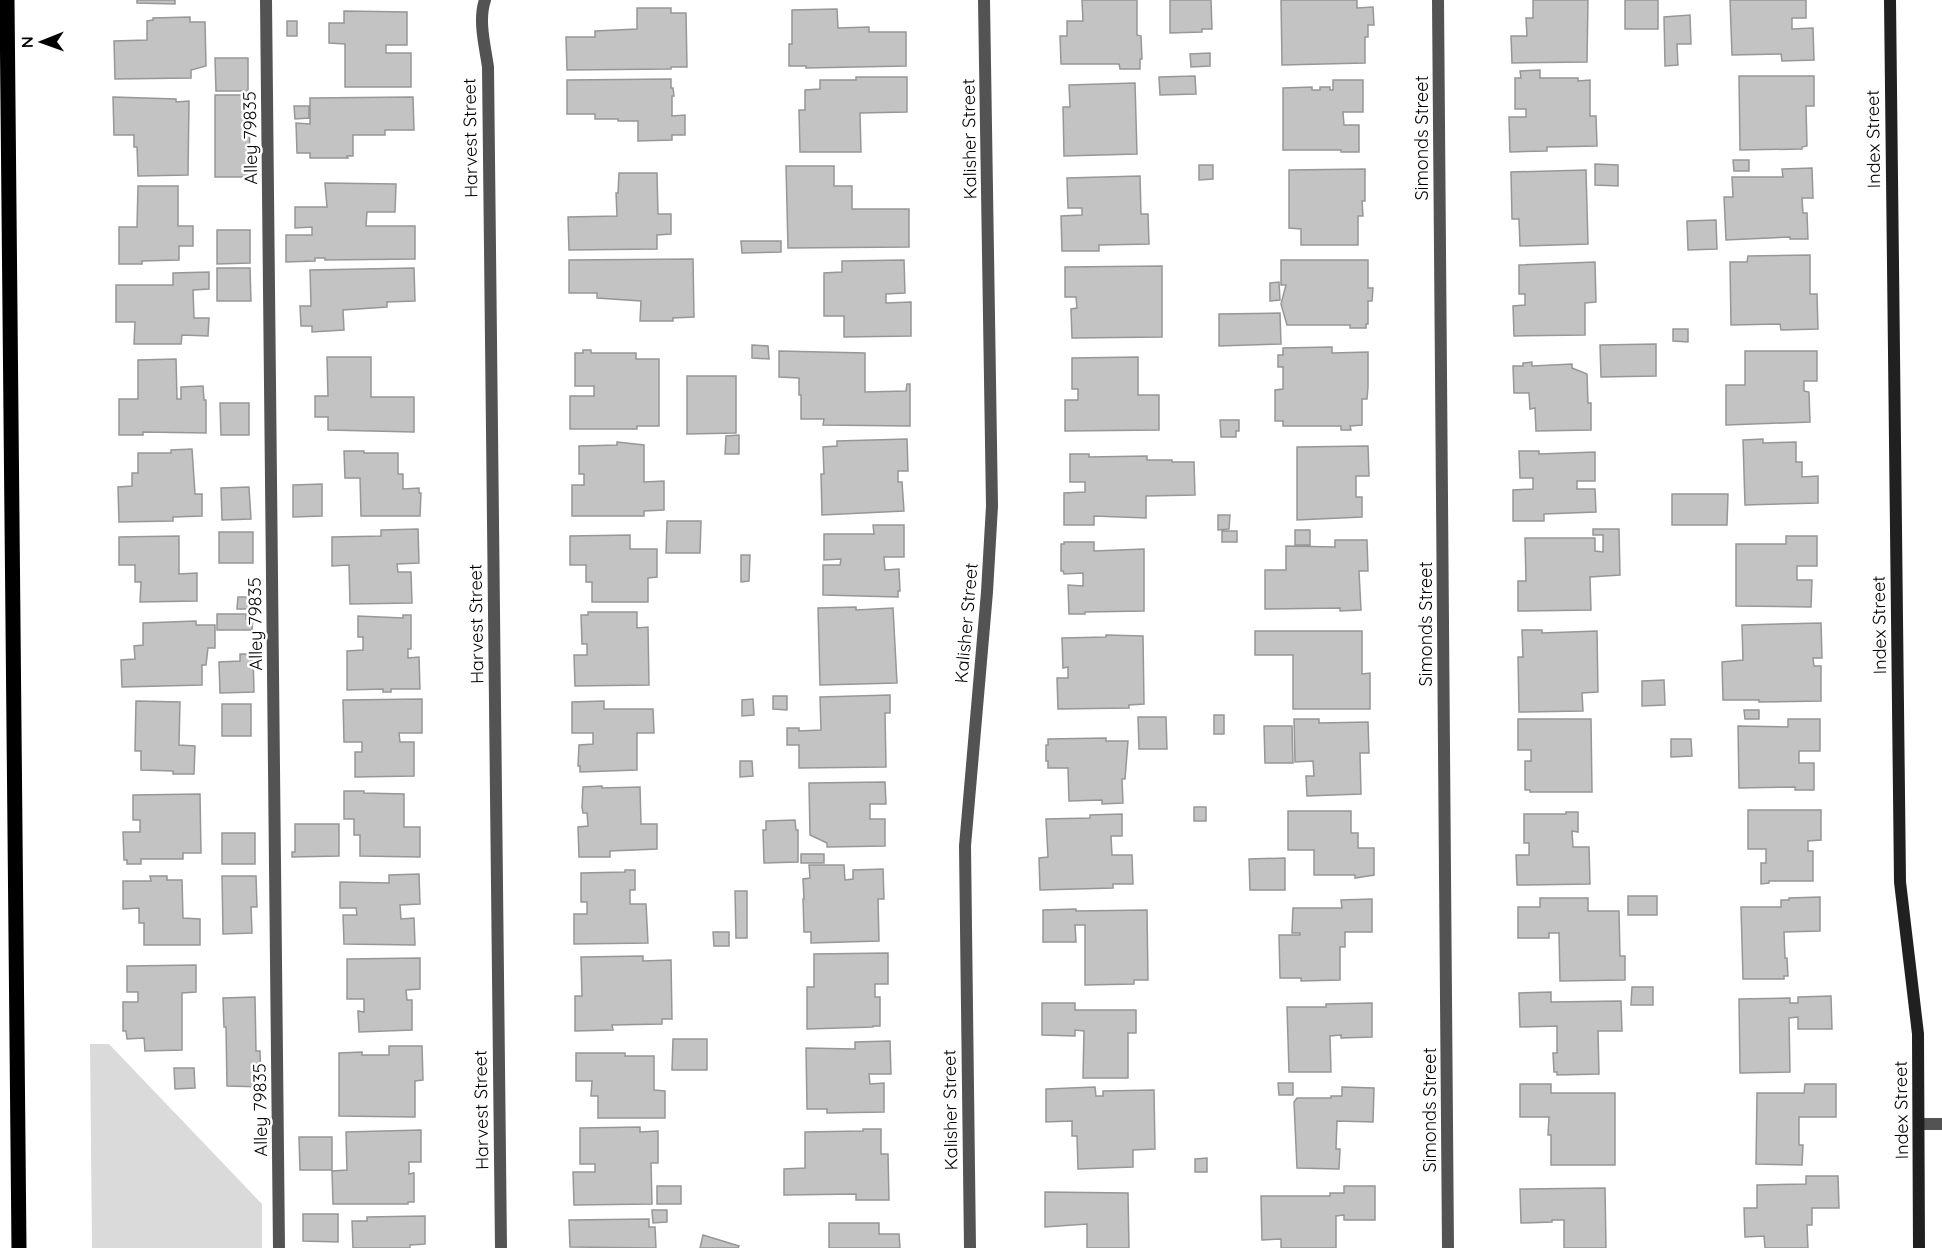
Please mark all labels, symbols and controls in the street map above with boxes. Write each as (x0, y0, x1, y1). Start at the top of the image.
north arrow (12, 12, 72, 72)
text: N (17, 36, 37, 48)
street label: Simonds Street (1410, 75, 1433, 201)
street label: Harvest Street (457, 78, 483, 198)
street label: Kalisher Street (956, 78, 982, 200)
street label: Index Street (1861, 89, 1885, 189)
street label: Alley 79835 (238, 91, 262, 185)
street label: Simonds Street (1414, 561, 1437, 687)
street label: Kalisher Street (949, 562, 983, 684)
street label: Harvest Street (463, 564, 489, 684)
street label: Index Street (1867, 575, 1891, 675)
street label: Alley 79835 (243, 577, 267, 671)
street label: Simonds Street (1418, 1047, 1441, 1173)
street label: Kalisher Street (937, 1049, 963, 1171)
street label: Harvest Street (468, 1050, 494, 1170)
street label: Index Street (1889, 1060, 1913, 1160)
street label: Alley 79835 (248, 1063, 272, 1157)

